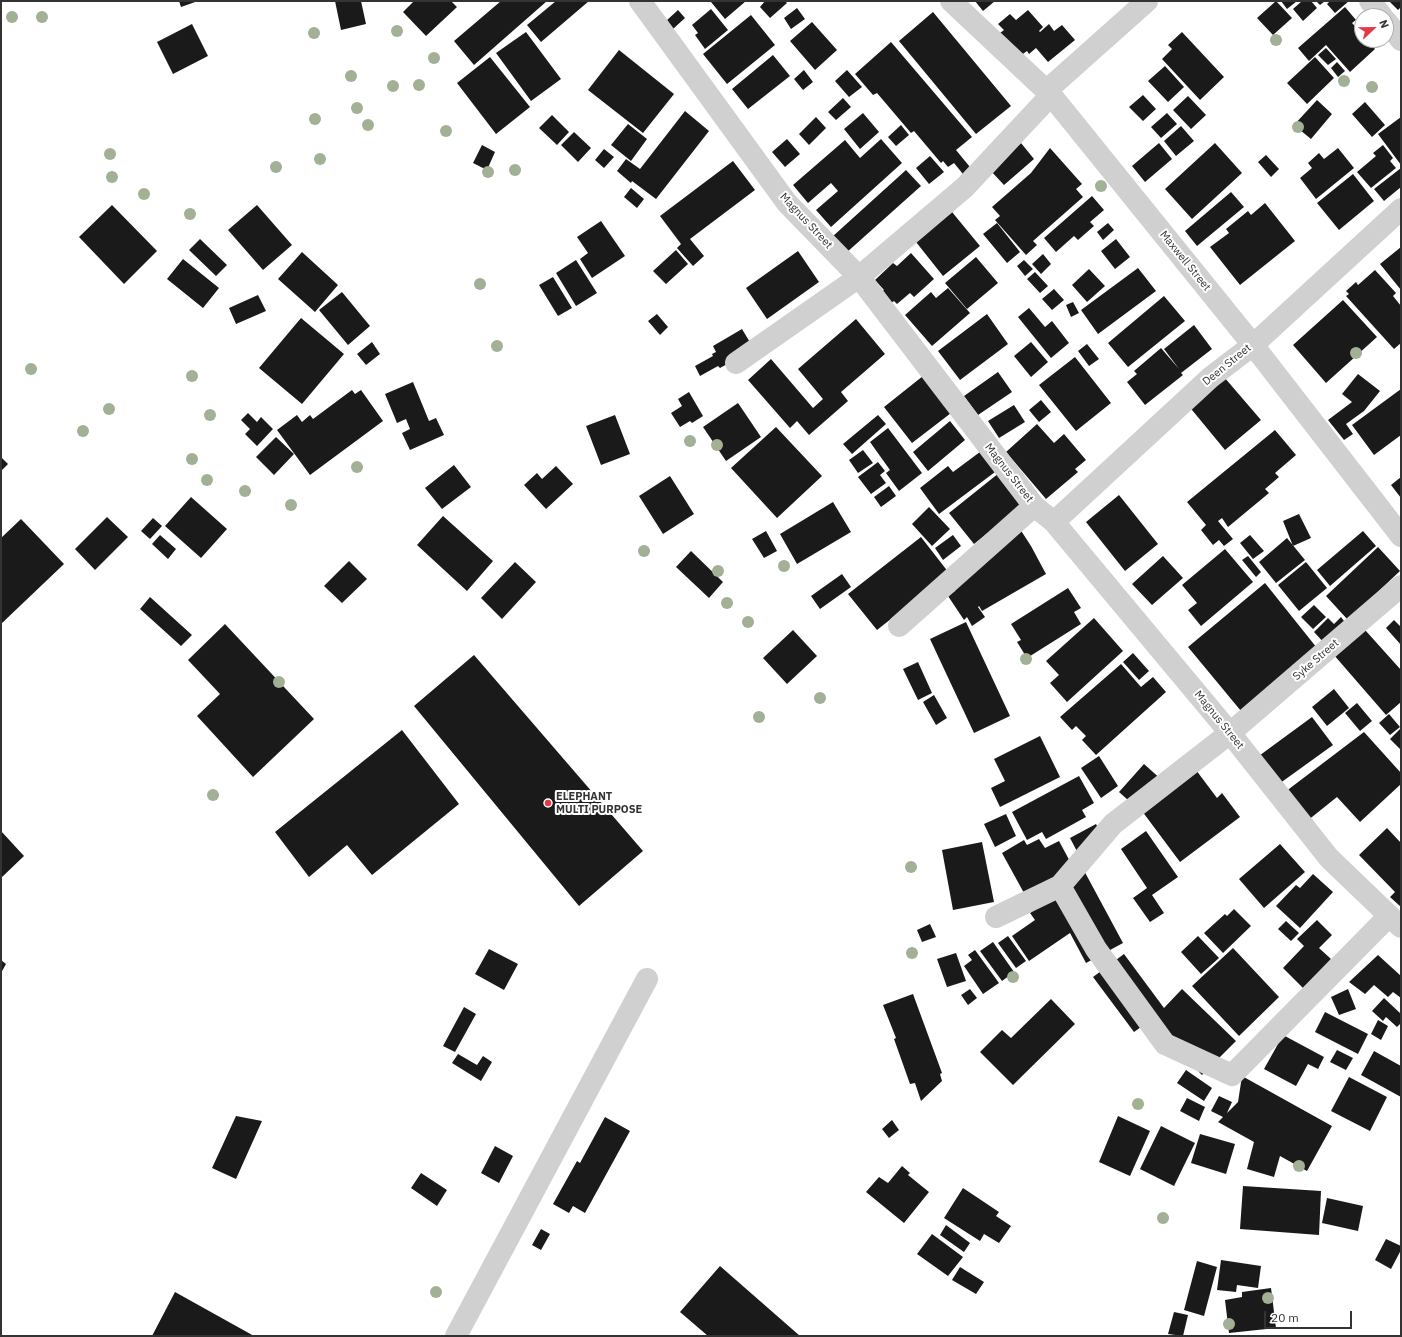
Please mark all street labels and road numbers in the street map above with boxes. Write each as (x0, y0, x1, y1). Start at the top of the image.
street label: Magnus Street (777, 190, 835, 252)
street label: Maxwell Street (1157, 228, 1213, 294)
street label: Deen Street (1200, 341, 1254, 389)
street label: Magnus Street (982, 441, 1036, 505)
street label: Syke Street (1290, 637, 1342, 683)
street label: Magnus Street (1191, 688, 1247, 752)

